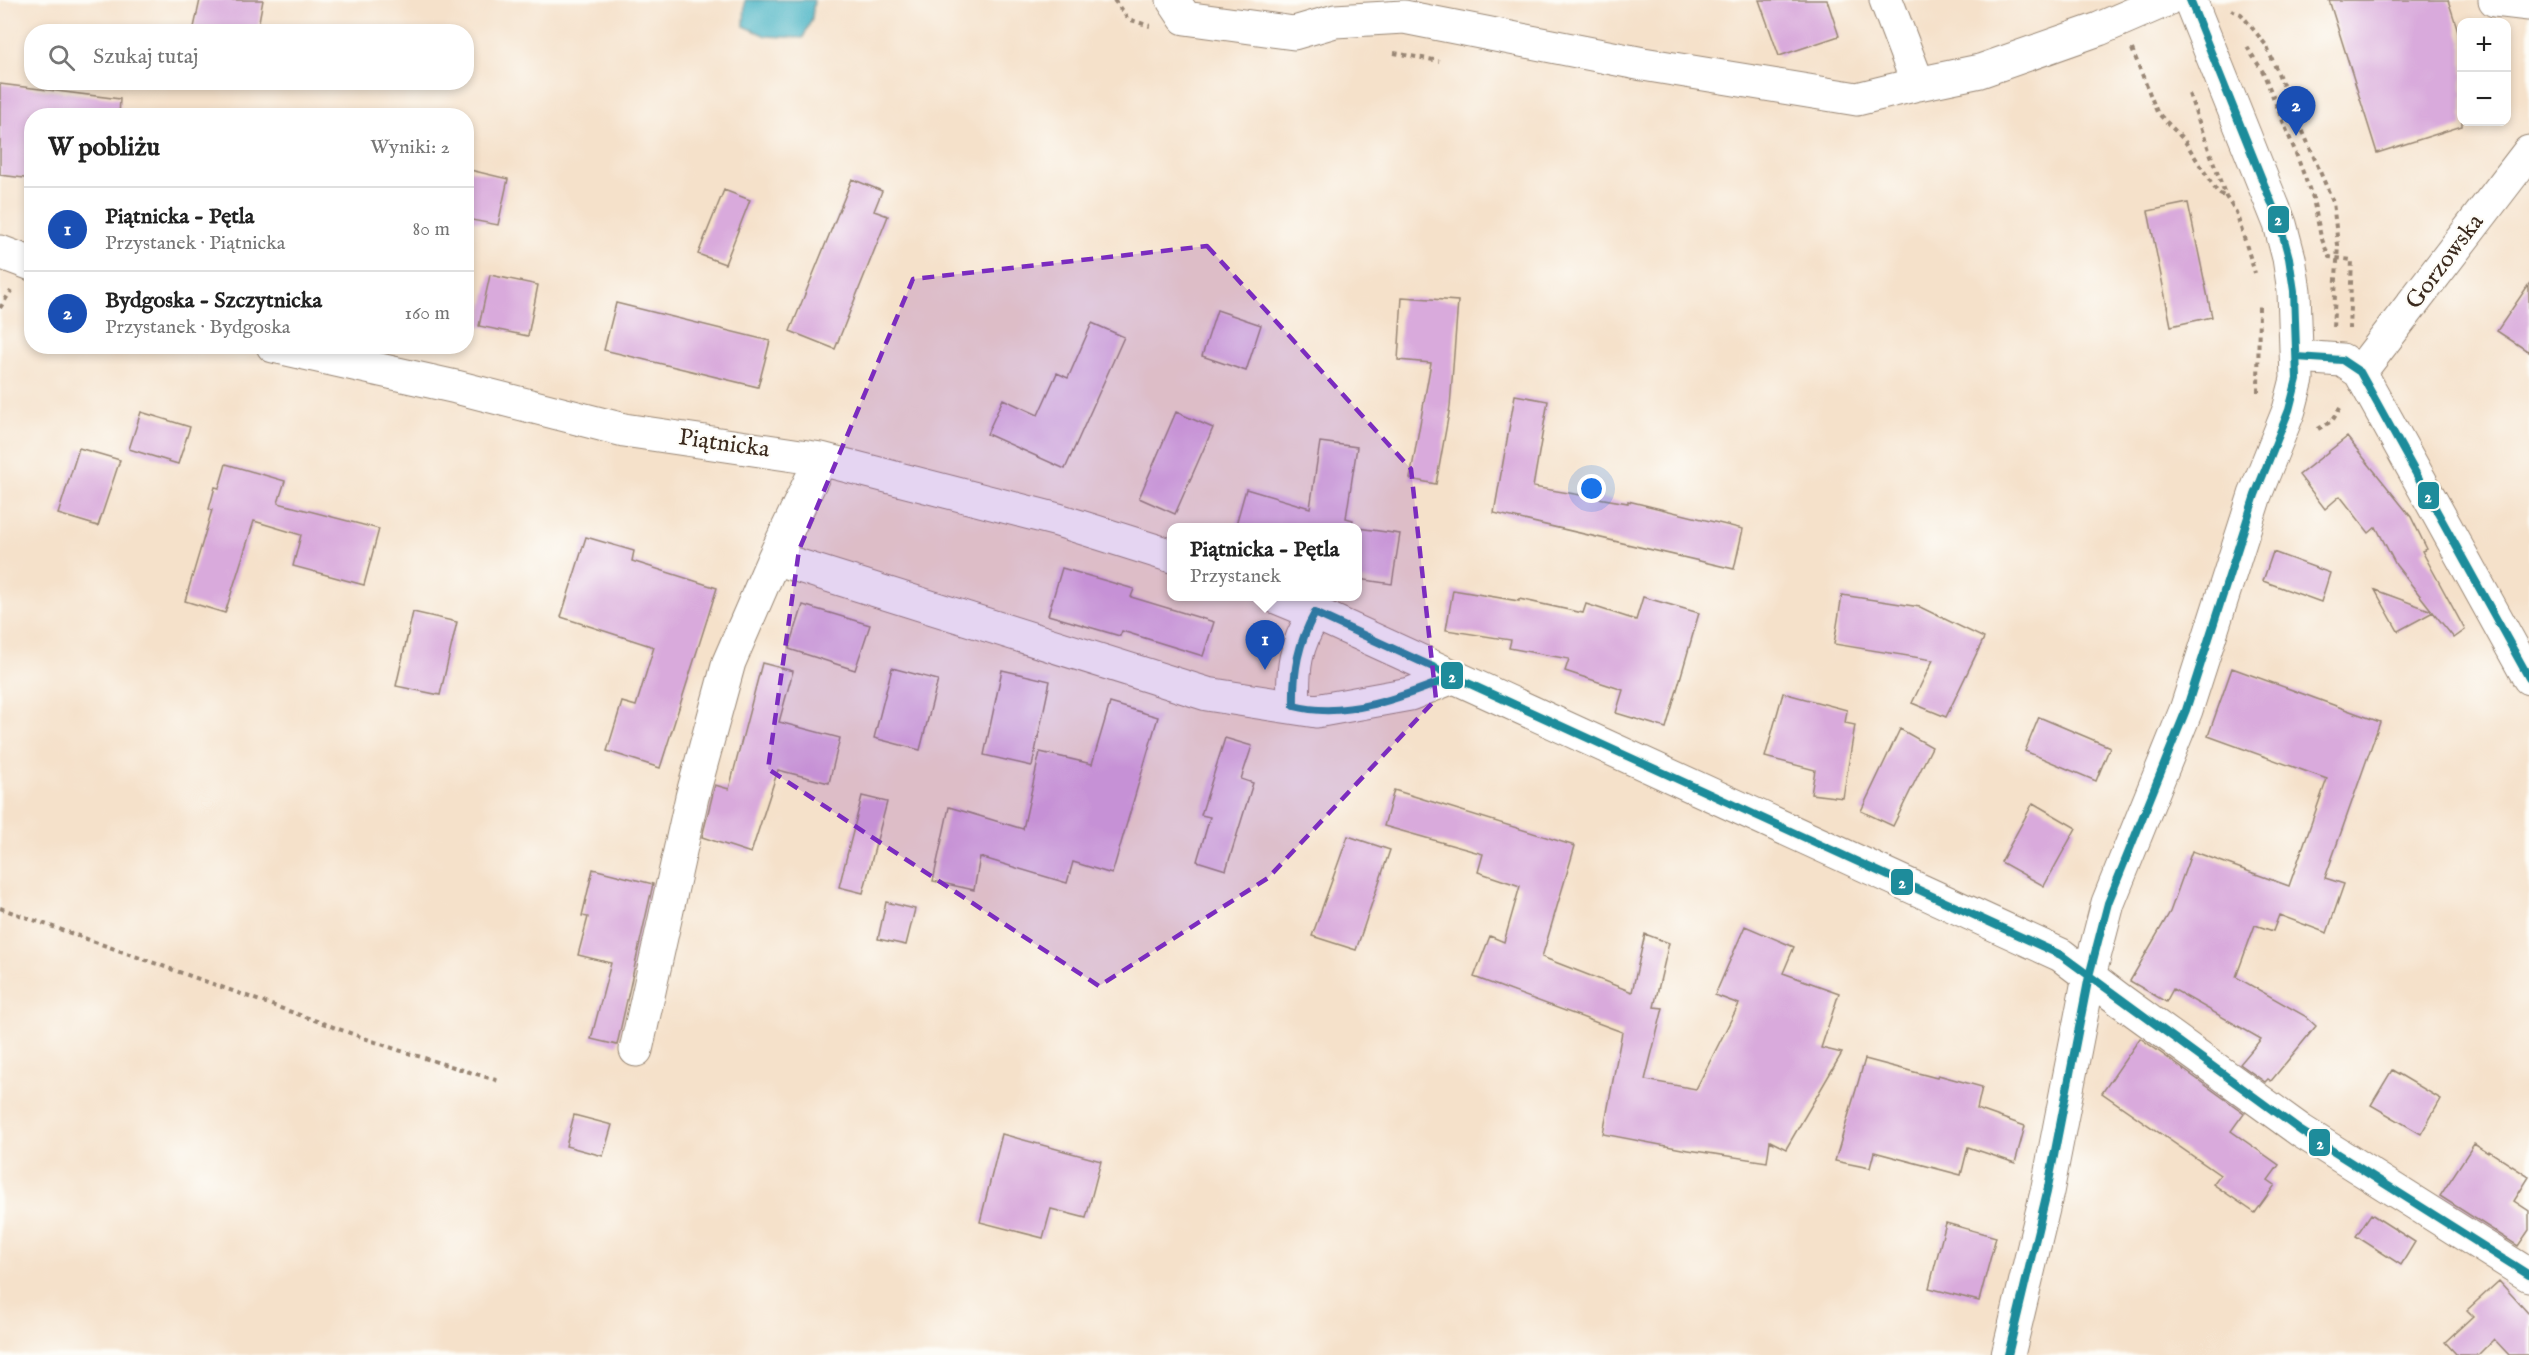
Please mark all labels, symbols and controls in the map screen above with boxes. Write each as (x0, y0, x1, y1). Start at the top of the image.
map controls (2457, 18, 2511, 126)
button: + (2457, 18, 2511, 72)
search box (24, 24, 474, 90)
icon: search (45, 41, 78, 74)
text: Szukaj tutaj (93, 43, 198, 71)
button: − (2457, 72, 2511, 126)
pin: 2 (2276, 86, 2316, 136)
text: W pobliżu (48, 131, 160, 164)
text: Wyniki: 2 (370, 135, 450, 160)
text: Piątnicka - Pętla (105, 203, 254, 231)
line badge: 2 (2267, 205, 2290, 234)
street label: Gorzowska (2399, 207, 2491, 316)
text: 2 (2274, 211, 2282, 231)
text: 1 (64, 217, 71, 242)
text: 80 m (413, 217, 450, 242)
text: Przystanek · Piątnicka (105, 231, 286, 256)
text: Bydgoska - Szczytnicka (105, 287, 322, 315)
text: 2 (63, 301, 72, 326)
text: 160 m (404, 301, 450, 326)
text: Przystanek · Bydgoska (105, 315, 290, 340)
street label: Piątnicka (677, 422, 772, 466)
your location (1577, 474, 1606, 503)
line badge: 2 (2417, 481, 2440, 510)
text: 2 (2424, 488, 2432, 508)
popup (1167, 523, 1362, 601)
text: Piątnicka - Pętla (1190, 536, 1339, 564)
text: Przystanek (1190, 564, 1281, 589)
pin: 1 (1246, 620, 1284, 670)
line badge: 2 (1440, 661, 1464, 690)
text: 2 (1448, 668, 1456, 688)
line badge: 2 (1890, 868, 1914, 896)
text: 2 (1898, 874, 1906, 894)
line badge: 2 (2308, 1128, 2331, 1157)
text: 2 (2316, 1135, 2324, 1155)

